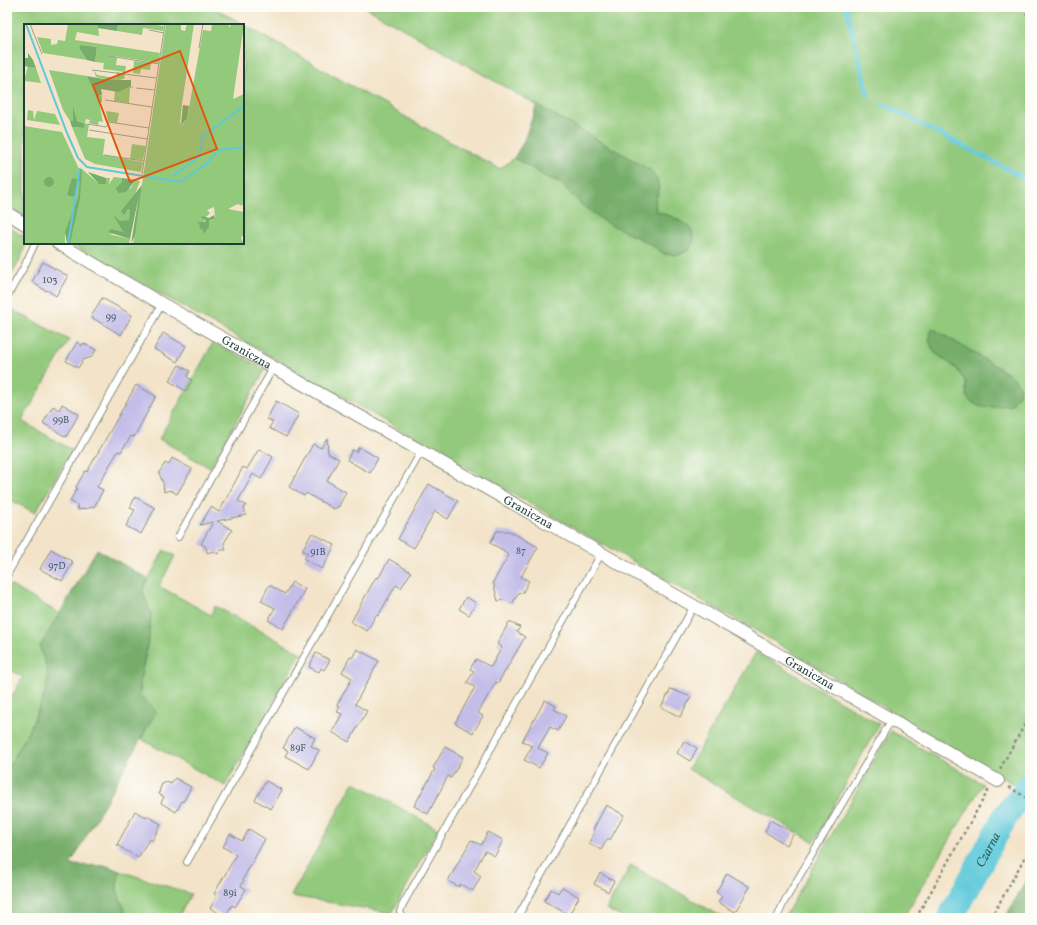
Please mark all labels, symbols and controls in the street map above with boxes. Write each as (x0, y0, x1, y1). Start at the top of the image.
inset map (24, 24, 244, 244)
house number: 103 (43, 273, 57, 287)
house number: 99 (106, 310, 116, 324)
street label: Graniczna (218, 332, 274, 374)
house number: 99B (53, 413, 69, 427)
street label: Graniczna (500, 492, 556, 533)
house number: 87 (516, 544, 526, 558)
house number: 91B (310, 545, 326, 559)
house number: 97D (48, 559, 66, 573)
street label: Graniczna (781, 653, 837, 694)
house number: 89F (290, 741, 306, 755)
water label: Czarna (972, 830, 1006, 871)
house number: 89i (223, 886, 237, 900)

